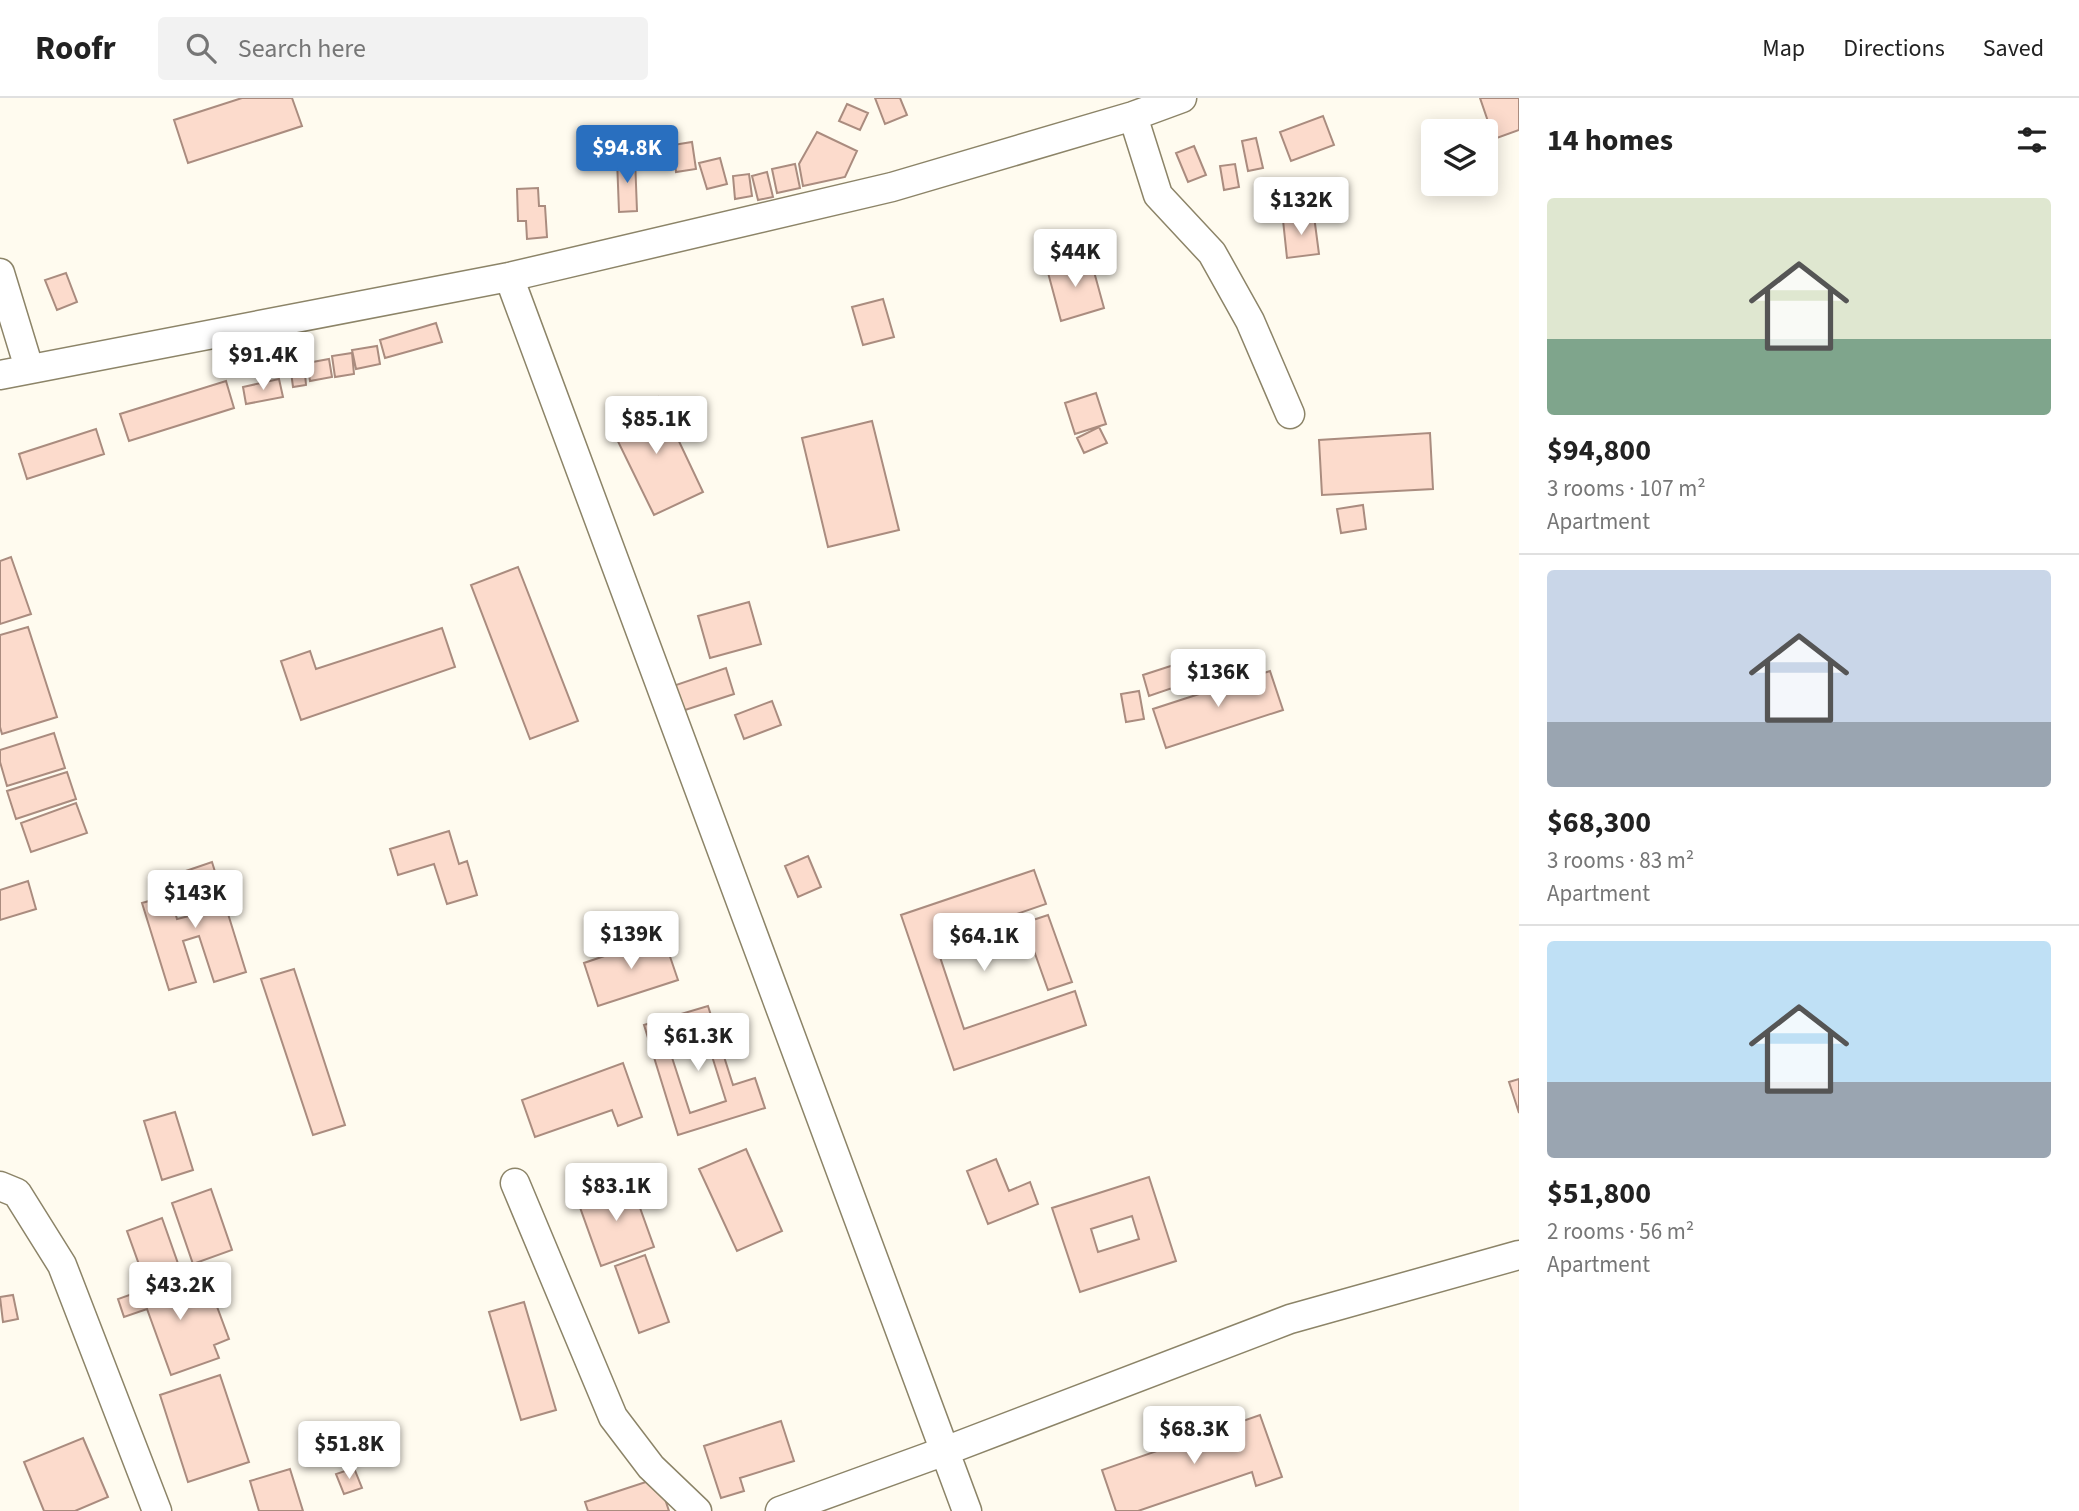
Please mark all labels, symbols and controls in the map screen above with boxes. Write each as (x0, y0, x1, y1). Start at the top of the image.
search box (158, 17, 648, 80)
text: Roofr (35, 25, 116, 72)
icon: search (182, 29, 220, 67)
text: Search here (238, 30, 366, 67)
text: Map (1762, 31, 1805, 66)
text: Directions (1843, 31, 1945, 66)
text: Saved (1983, 31, 2044, 66)
map controls (1421, 119, 1498, 196)
button: layers (1421, 119, 1498, 196)
text: 14 homes (1547, 119, 1673, 162)
icon: filters (2013, 121, 2051, 159)
pin: $94.8K (570, 126, 684, 185)
text: $94.8K (592, 131, 662, 164)
pin: $132K (1252, 178, 1350, 237)
text: $132K (1270, 183, 1332, 216)
pin: $44K (1034, 230, 1116, 289)
text: $44K (1050, 235, 1100, 268)
icon: home (1736, 243, 1862, 369)
pin: $91.4K (206, 332, 320, 392)
text: $91.4K (228, 338, 298, 371)
pin: $85.1K (599, 396, 713, 456)
text: $85.1K (621, 402, 691, 435)
text: $94,800 (1547, 429, 1651, 472)
text: 3 rooms · 107 m² (1547, 472, 1706, 505)
text: Apartment (1547, 505, 1650, 538)
icon: home (1736, 615, 1862, 741)
pin: $136K (1169, 650, 1267, 709)
text: $136K (1187, 655, 1249, 688)
text: $68,300 (1547, 801, 1651, 844)
text: 3 rooms · 83 m² (1547, 844, 1694, 877)
pin: $143K (146, 870, 244, 930)
text: $143K (164, 876, 226, 909)
text: Apartment (1547, 877, 1650, 910)
pin: $139K (582, 912, 680, 971)
pin: $64.1K (927, 914, 1041, 973)
text: $139K (600, 917, 662, 950)
text: $64.1K (949, 919, 1019, 952)
icon: home (1736, 986, 1862, 1112)
pin: $61.3K (641, 1014, 755, 1073)
text: $61.3K (663, 1019, 733, 1052)
pin: $83.1K (559, 1164, 673, 1223)
text: $83.1K (581, 1169, 651, 1202)
text: $51,800 (1547, 1172, 1651, 1215)
text: 2 rooms · 56 m² (1547, 1215, 1694, 1248)
text: Apartment (1547, 1248, 1650, 1281)
pin: $43.2K (123, 1262, 237, 1322)
text: $43.2K (145, 1268, 215, 1301)
pin: $68.3K (1137, 1406, 1251, 1466)
text: $68.3K (1159, 1412, 1229, 1445)
pin: $51.8K (292, 1422, 406, 1481)
text: $51.8K (314, 1427, 384, 1460)

